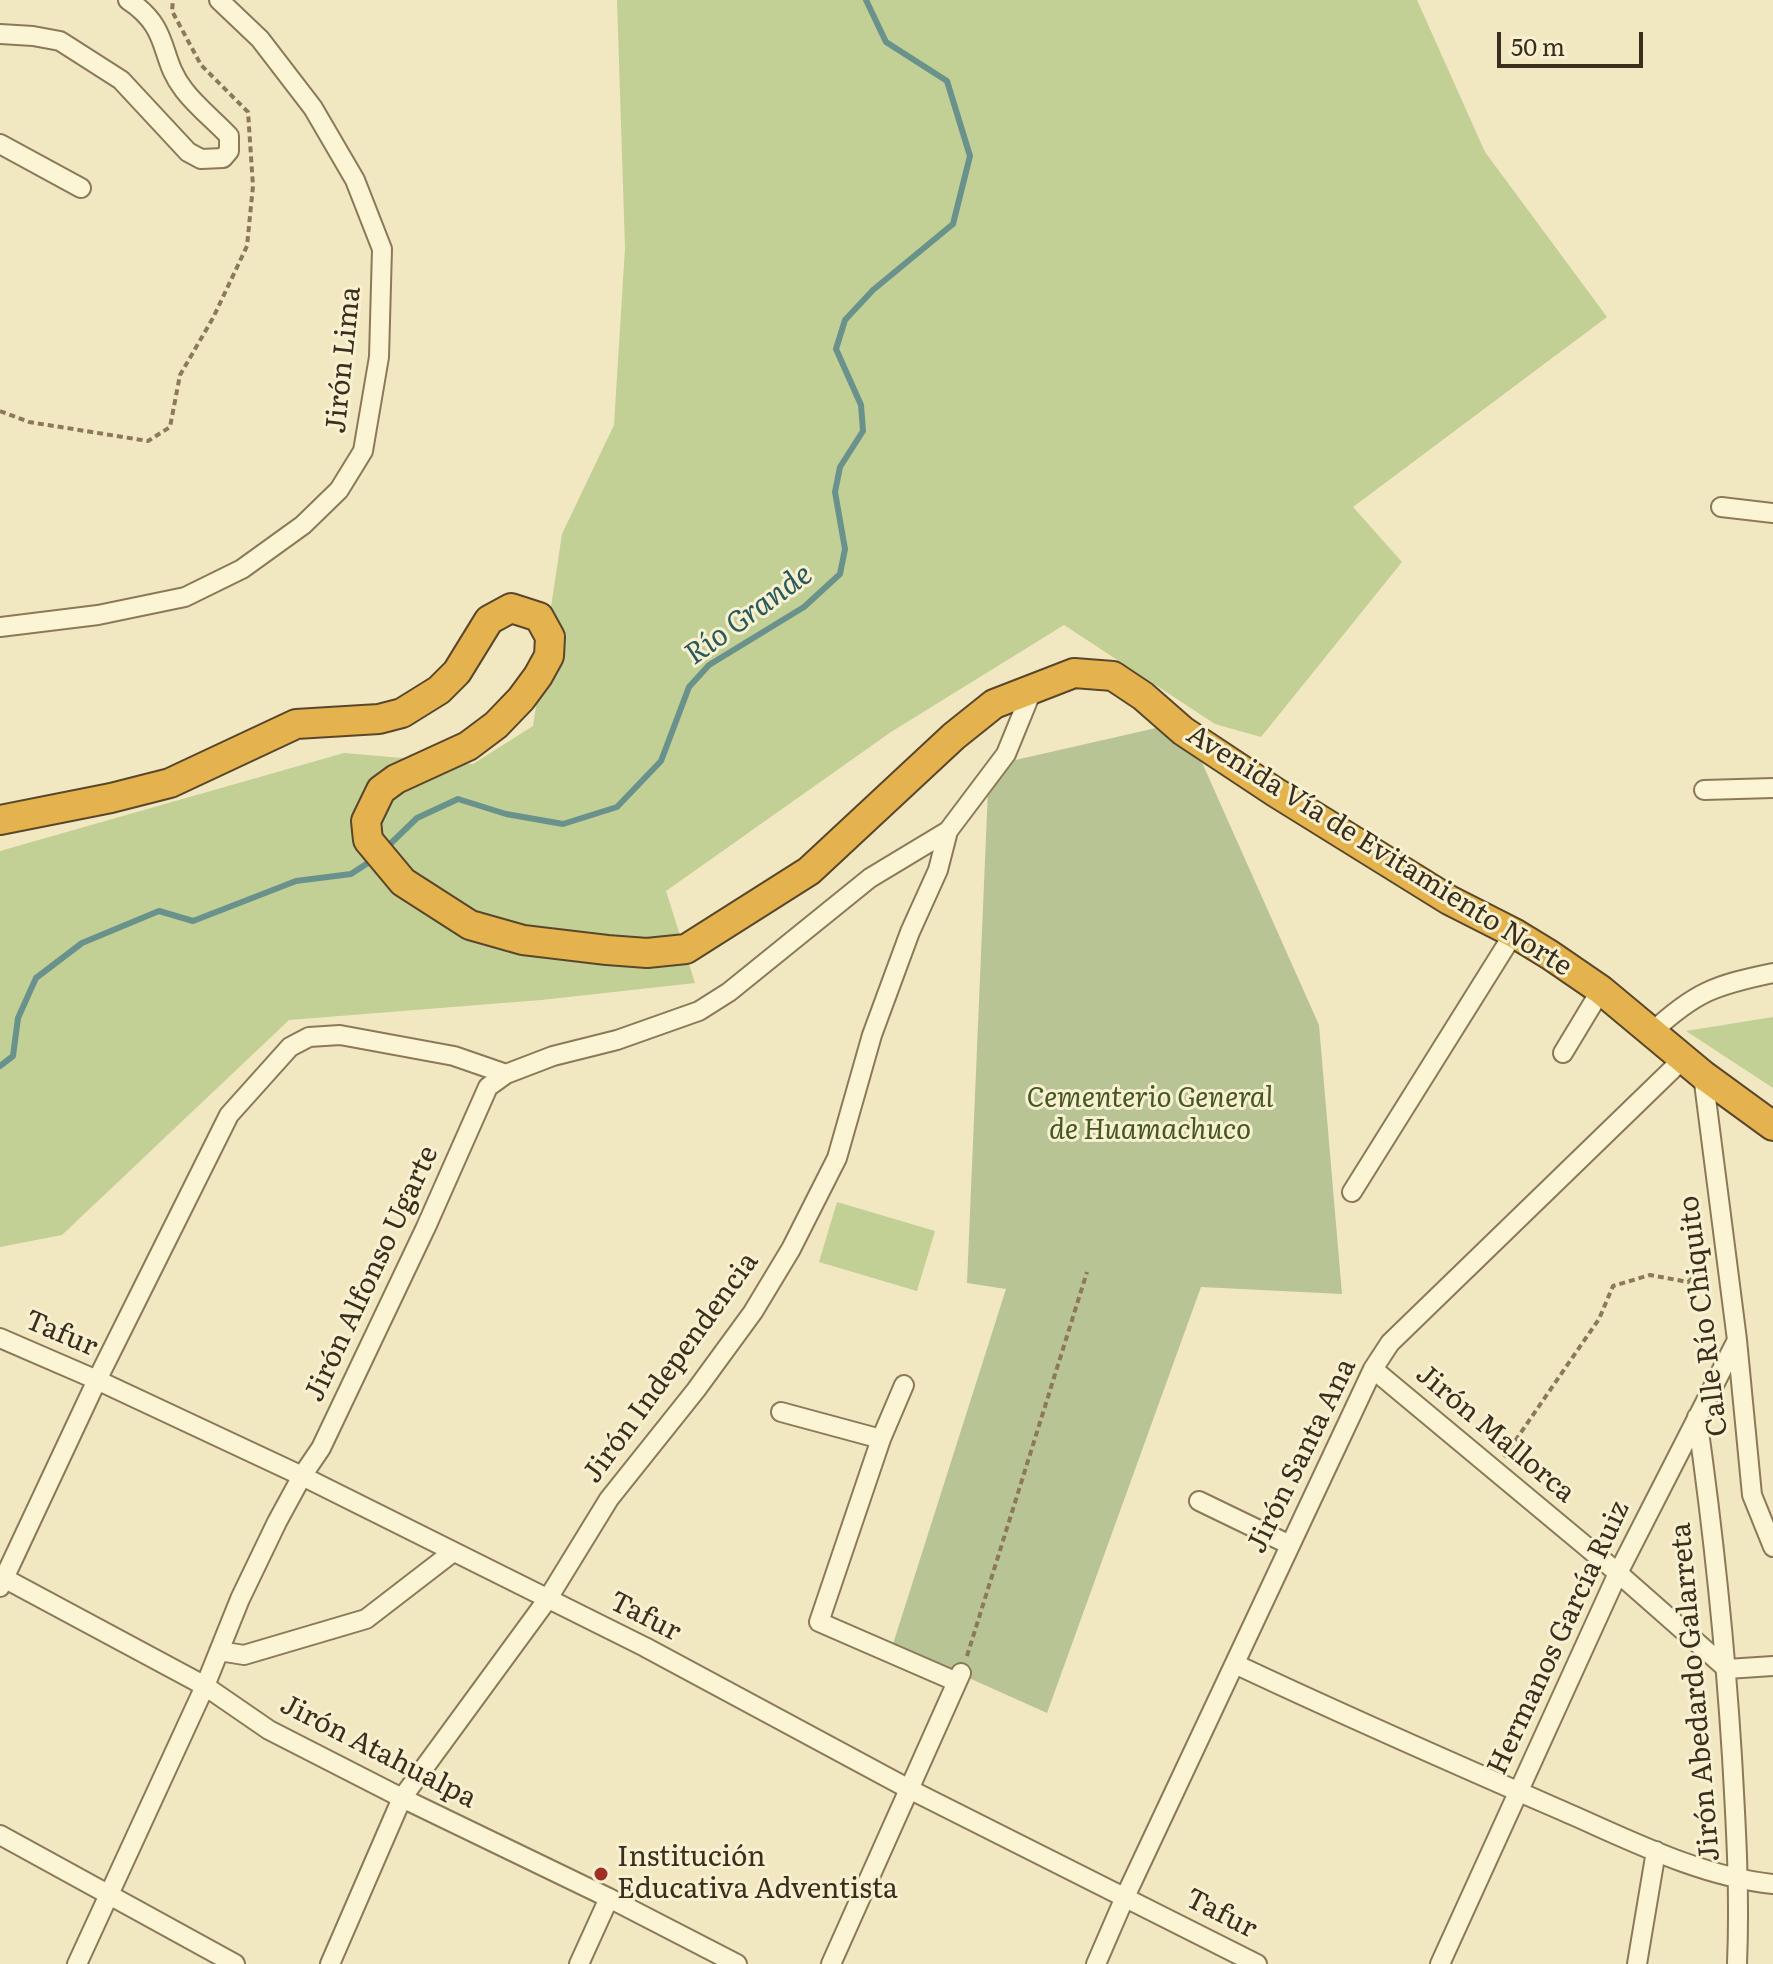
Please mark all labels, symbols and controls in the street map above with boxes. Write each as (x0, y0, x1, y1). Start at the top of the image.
scale bar (1501, 16, 1647, 66)
text: 50 m (1511, 28, 1565, 63)
street label: Jirón Lima (320, 285, 368, 435)
water label: Río Grande (678, 557, 820, 673)
street label: Avenida Vía de Evitamiento Norte (1180, 718, 1578, 984)
park label: Cementerio General de Huamachuco (1027, 1082, 1273, 1148)
street label: Jirón Alfonso Ugarte (298, 1141, 446, 1407)
street label: Calle Río Chiquito (1673, 1194, 1735, 1438)
street label: Jirón Independencia (576, 1246, 766, 1490)
street label: Tafur (20, 1304, 102, 1364)
street label: Jirón Santa Ana (1240, 1353, 1364, 1559)
street label: Jirón Mallorca (1409, 1358, 1581, 1510)
street label: Hermanos García Ruiz (1481, 1496, 1637, 1780)
street label: Jirón Abedardo Galarreta (1664, 1521, 1728, 1863)
street label: Tafur (604, 1585, 686, 1649)
street label: Jirón Atahualpa (274, 1688, 482, 1816)
place label: Institución Educativa Adventista (617, 1841, 898, 1907)
marker: Institución Educativa Adventista (592, 1865, 610, 1883)
street label: Tafur (1180, 1882, 1262, 1946)

